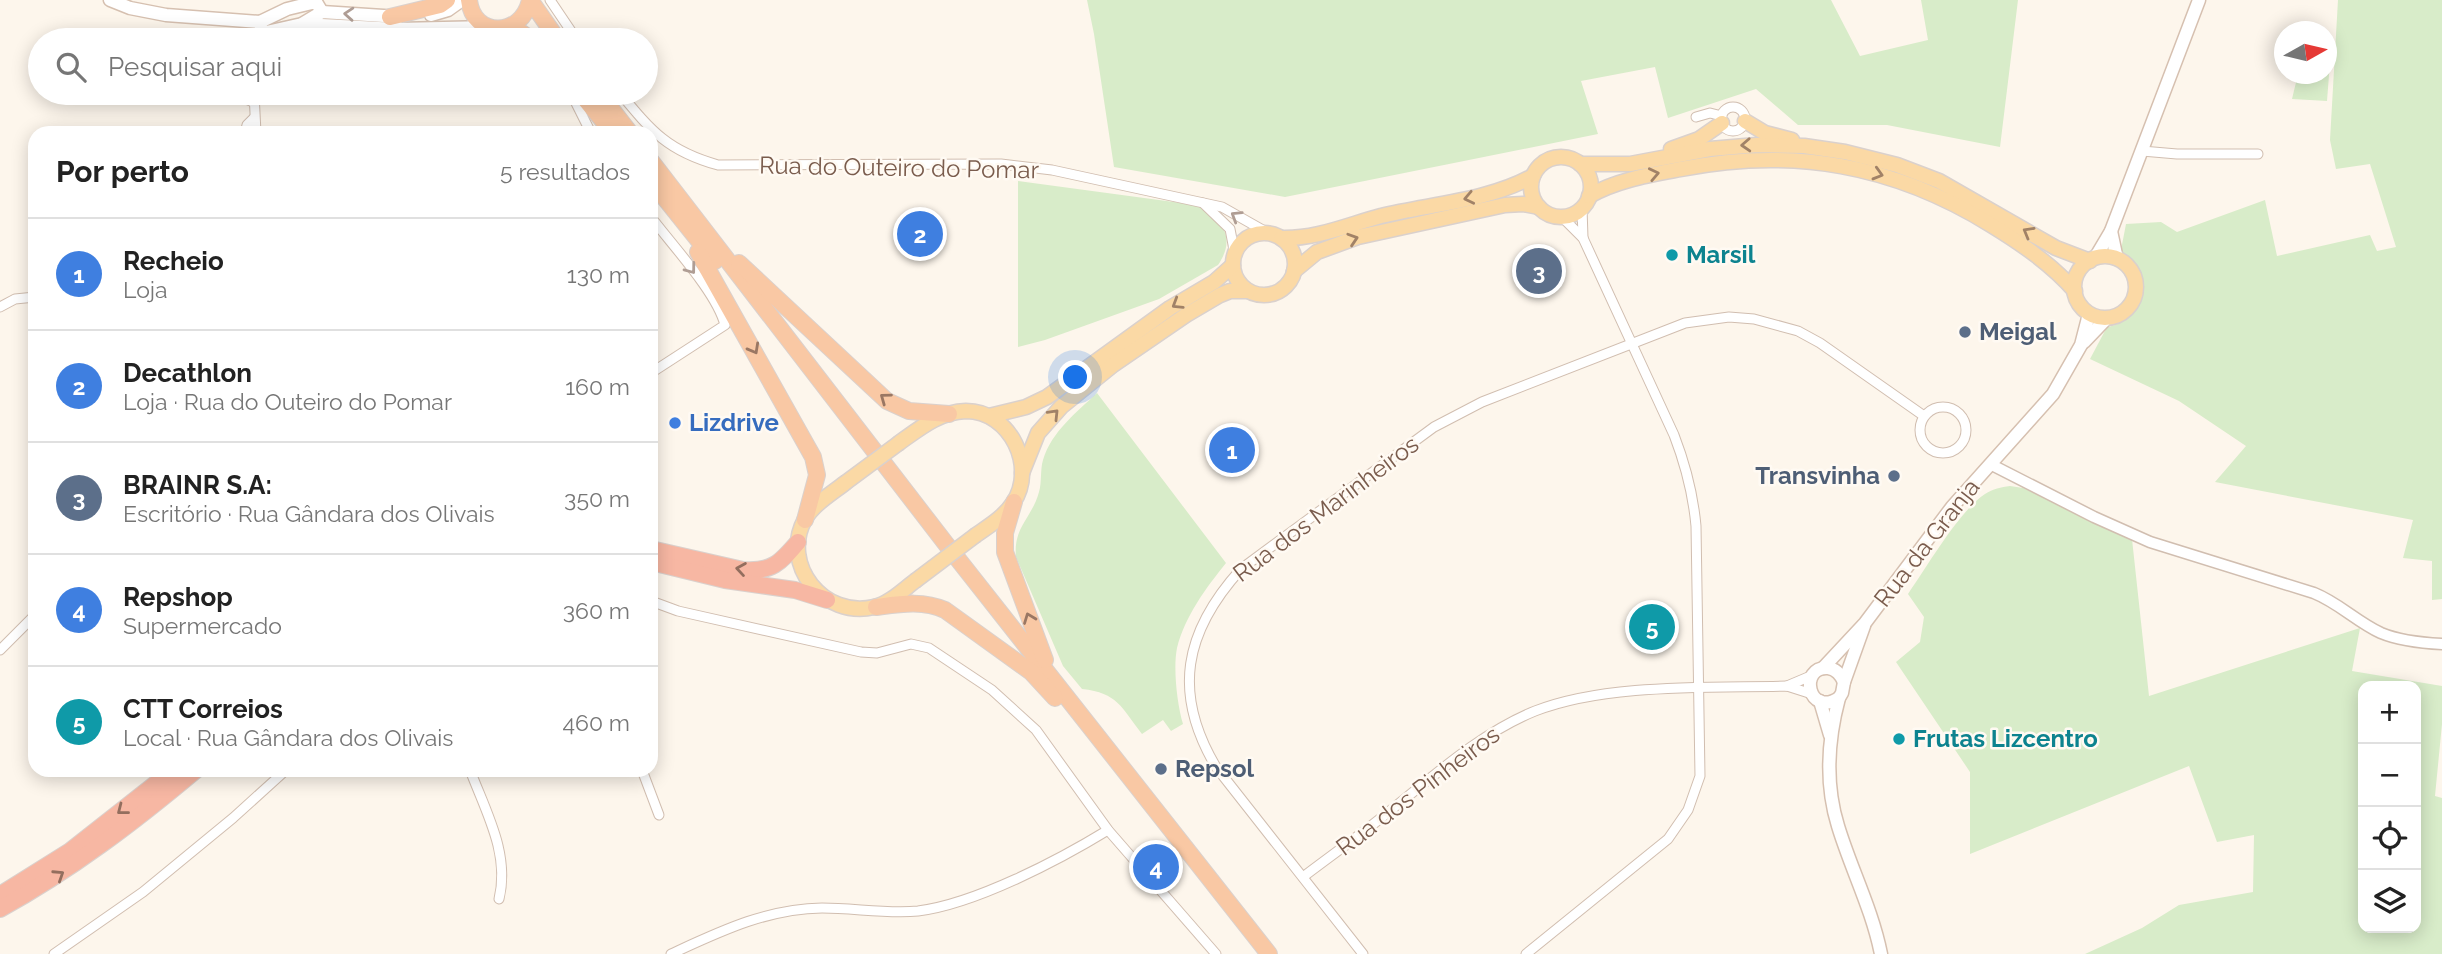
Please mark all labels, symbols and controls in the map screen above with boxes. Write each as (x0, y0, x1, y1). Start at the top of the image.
one-way arrow (343, 7, 354, 22)
north arrow (2274, 21, 2337, 84)
search box (28, 28, 658, 105)
icon: search (52, 48, 90, 86)
text: Pesquisar aqui (108, 52, 282, 82)
one-way arrow (1740, 138, 1751, 153)
street label: Rua do Outeiro do Pomar (759, 151, 1040, 184)
text: Por perto (56, 154, 189, 189)
text: 5 resultados (500, 158, 630, 185)
one-way arrow (1872, 166, 1884, 181)
one-way arrow (1647, 168, 1659, 183)
one-way arrow (1463, 189, 1475, 204)
pin: 2 (897, 208, 943, 260)
one-way arrow (1230, 211, 1243, 224)
one-way arrow (2023, 227, 2036, 240)
one-way arrow (1347, 232, 1359, 247)
place label: Marsil (1686, 240, 1756, 269)
pin: 3 (1516, 245, 1562, 297)
text: Recheio (123, 246, 224, 276)
marker: Marsil (1664, 247, 1680, 263)
text: 1 (73, 261, 85, 288)
text: 130 m (567, 261, 630, 288)
one-way arrow (682, 262, 695, 274)
text: Loja (123, 276, 168, 303)
one-way arrow (1172, 296, 1185, 309)
place label: Meigal (1979, 317, 2057, 346)
marker: Meigal (1957, 324, 1973, 340)
one-way arrow (746, 341, 759, 354)
text: Decathlon (123, 358, 252, 388)
your location (1058, 360, 1092, 394)
text: 2 (73, 373, 85, 400)
text: 160 m (565, 373, 630, 400)
text: Loja · Rua do Outeiro do Pomar (123, 388, 452, 415)
one-way arrow (880, 394, 893, 406)
place label: Lizdrive (689, 408, 779, 437)
one-way arrow (1046, 409, 1059, 422)
marker: Lizdrive (667, 415, 683, 431)
pin: 1 (1209, 424, 1255, 476)
street label: Rua dos Marinheiros (1227, 429, 1424, 588)
place label: Transvinha (1755, 461, 1880, 490)
marker: Transvinha (1886, 468, 1902, 484)
text: BRAINR S.A: (123, 470, 272, 500)
street label: Rua da Granja (1868, 473, 1985, 612)
text: 3 (73, 485, 85, 512)
text: 350 m (564, 485, 630, 512)
text: Escritório · Rua Gândara dos Olivais (123, 500, 495, 527)
one-way arrow (735, 562, 747, 577)
text: Repshop (123, 582, 233, 612)
text: 4 (72, 597, 86, 624)
text: 360 m (563, 597, 630, 624)
pin: 5 (1629, 601, 1675, 653)
text: Supermercado (123, 612, 282, 639)
one-way arrow (1023, 613, 1037, 625)
map controls (2358, 681, 2421, 933)
button: + (2358, 681, 2421, 744)
text: CTT Correios (123, 694, 283, 724)
text: 5 (73, 709, 85, 736)
text: 460 m (562, 709, 630, 736)
street label: Rua dos Pinheiros (1330, 720, 1505, 862)
text: Local · Rua Gândara dos Olivais (123, 724, 453, 751)
place label: Frutas Lizcentro (1913, 724, 2098, 753)
marker: Frutas Lizcentro (1891, 731, 1907, 747)
button: − (2358, 744, 2421, 807)
place label: Repsol (1175, 754, 1255, 783)
marker: Repsol (1153, 761, 1169, 777)
one-way arrow (117, 802, 129, 815)
button: locate (2358, 807, 2421, 870)
pin: 4 (1133, 841, 1179, 893)
button: layers (2358, 870, 2421, 933)
one-way arrow (51, 871, 64, 883)

